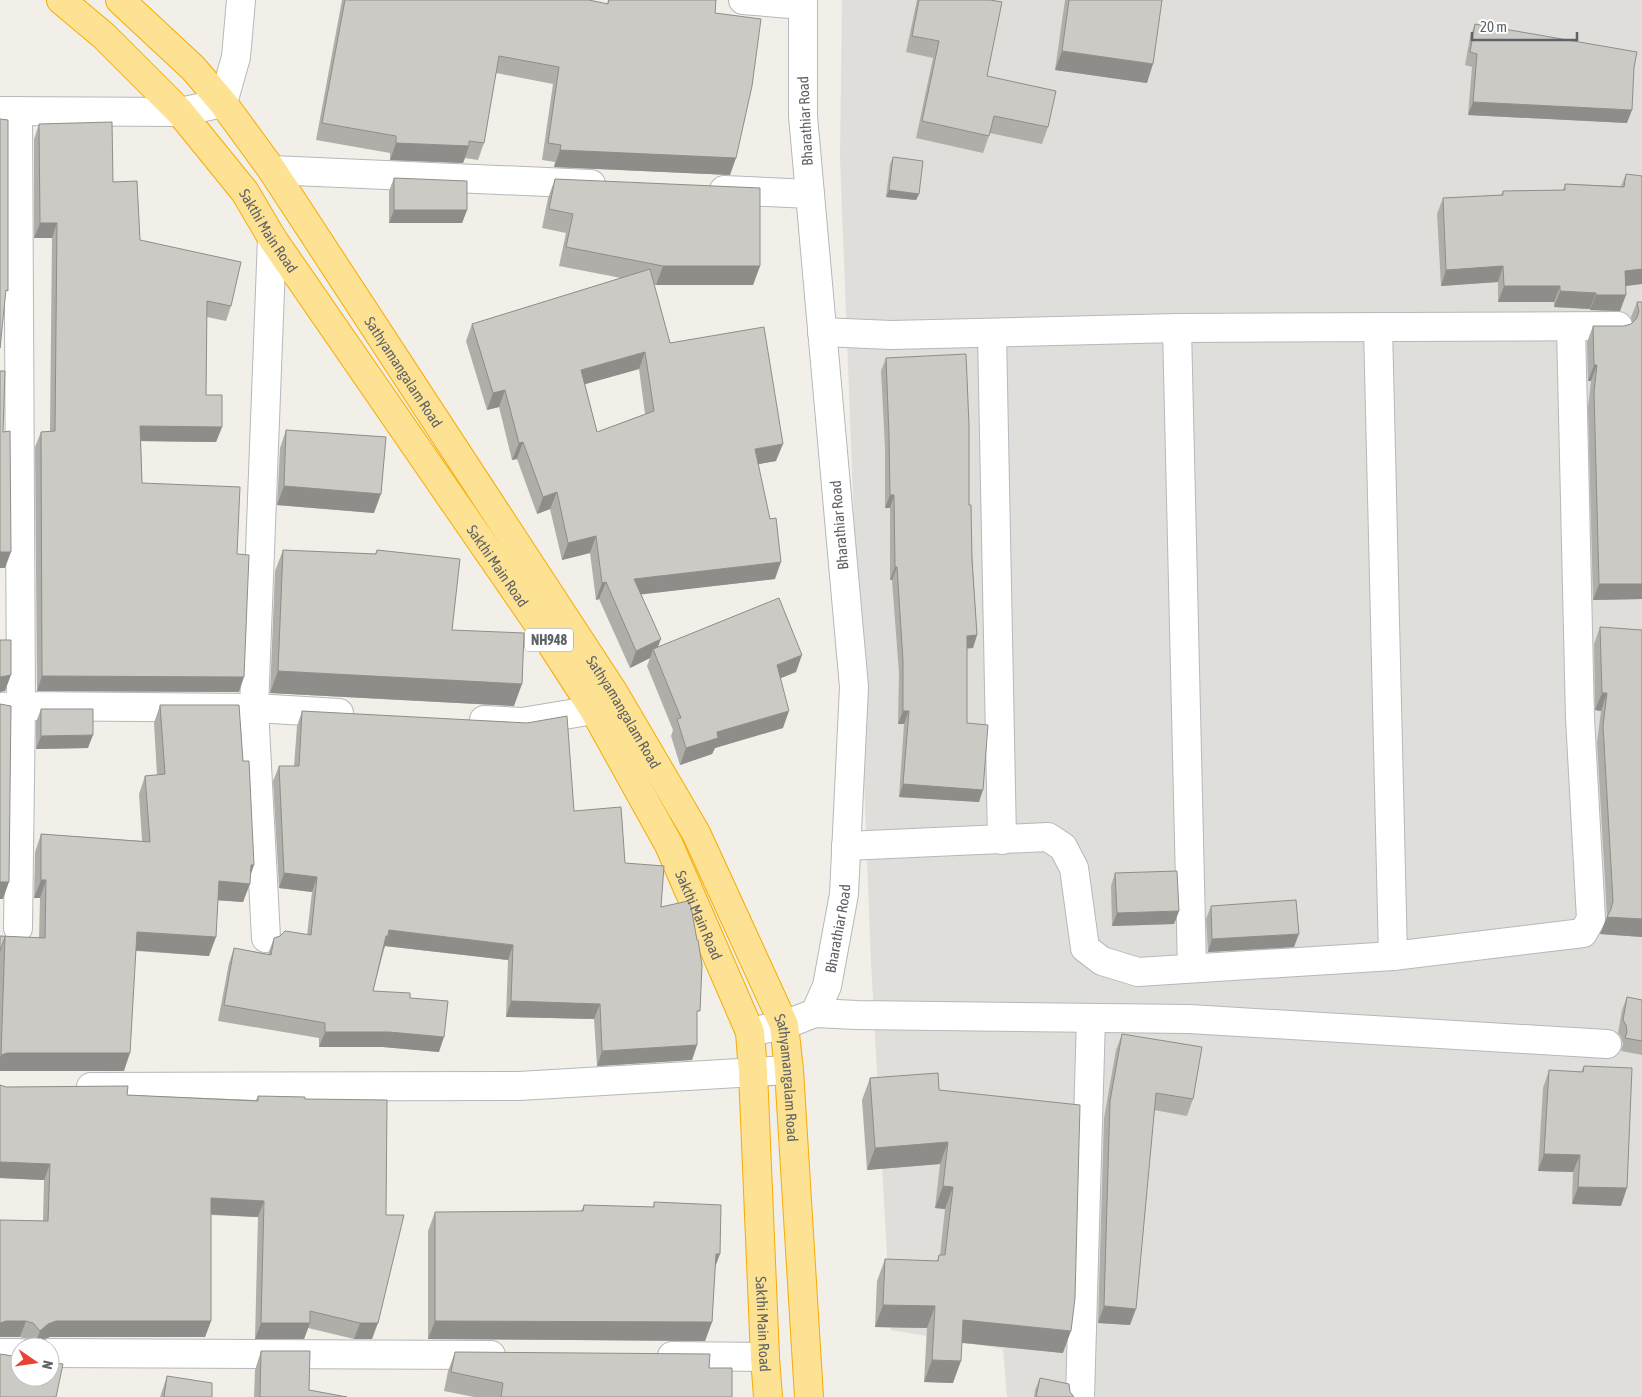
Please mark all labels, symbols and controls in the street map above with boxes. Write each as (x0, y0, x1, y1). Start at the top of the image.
scale bar (1472, 10, 1577, 42)
text: 20 m (1480, 18, 1507, 35)
street label: Bharathiar Road (794, 76, 816, 166)
street label: Sakthi Main Road (236, 186, 302, 276)
street label: Sathyamangalam Road (362, 313, 446, 430)
street label: Bharathiar Road (827, 480, 851, 570)
street label: Sakthi Main Road (464, 521, 532, 610)
road number: NH948 (525, 628, 573, 652)
street label: Sathyamangalam Road (583, 652, 665, 771)
street label: Sakthi Main Road (672, 868, 726, 962)
street label: Bharathiar Road (821, 884, 853, 974)
street label: Sathyamangalam Road (771, 1011, 802, 1142)
street label: Sakthi Main Road (753, 1276, 775, 1372)
north arrow (10, 1337, 60, 1387)
text: N (39, 1359, 56, 1371)

